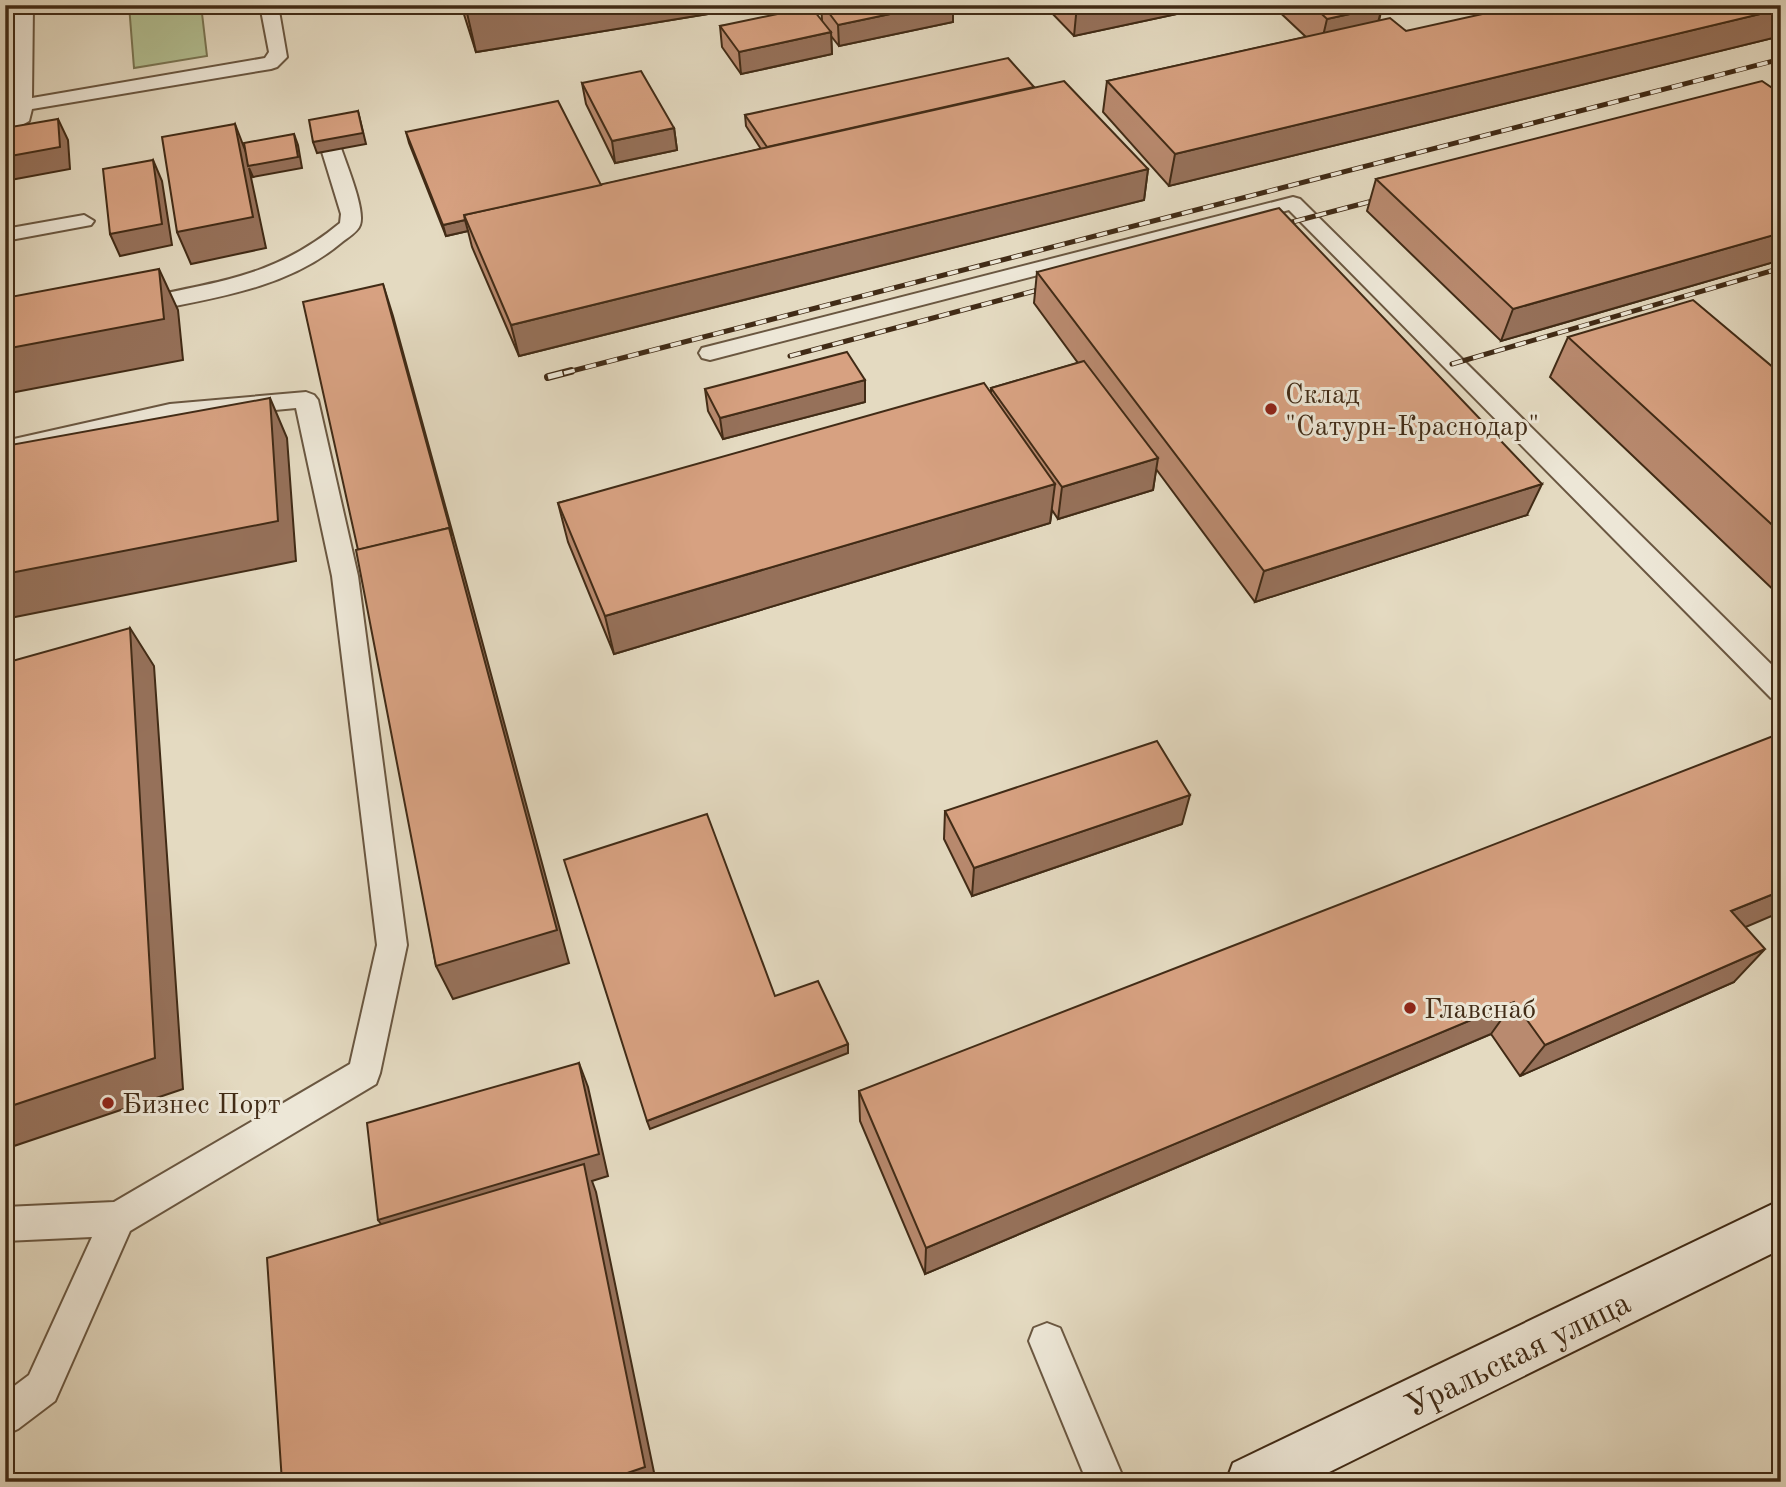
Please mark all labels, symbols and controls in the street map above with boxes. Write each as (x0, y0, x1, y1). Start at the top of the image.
place label: Склад "Сатурн-Краснодар" (1285, 382, 1539, 442)
marker: Склад "Сатурн-Краснодар" (1263, 401, 1279, 417)
place label: Главснаб (1424, 997, 1536, 1025)
marker: Главснаб (1402, 1000, 1418, 1016)
place label: Бизнес Порт (122, 1092, 281, 1120)
marker: Бизнес Порт (100, 1095, 116, 1111)
street label: Уральская улица (1401, 1287, 1636, 1425)

